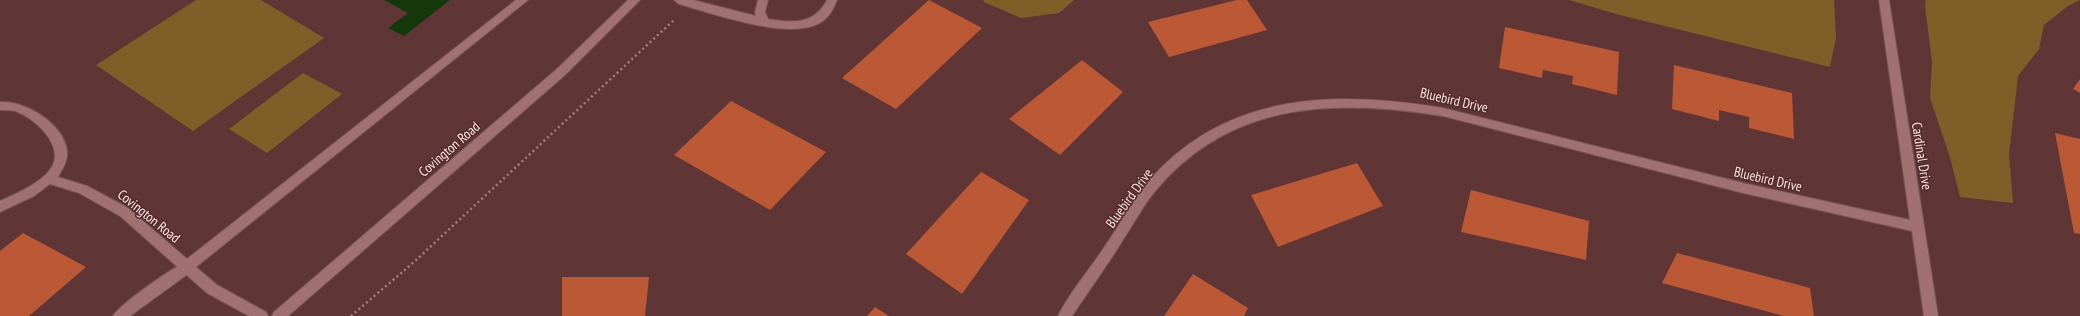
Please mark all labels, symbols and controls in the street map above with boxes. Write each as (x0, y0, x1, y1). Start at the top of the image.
street label: Bluebird Drive (1418, 83, 1490, 117)
street label: Covington Road (415, 117, 483, 181)
street label: Cardinal Drive (1908, 121, 1936, 191)
street label: Bluebird Drive (1732, 162, 1804, 196)
street label: Bluebird Drive (1101, 165, 1157, 231)
street label: Covington Road (114, 185, 184, 247)

